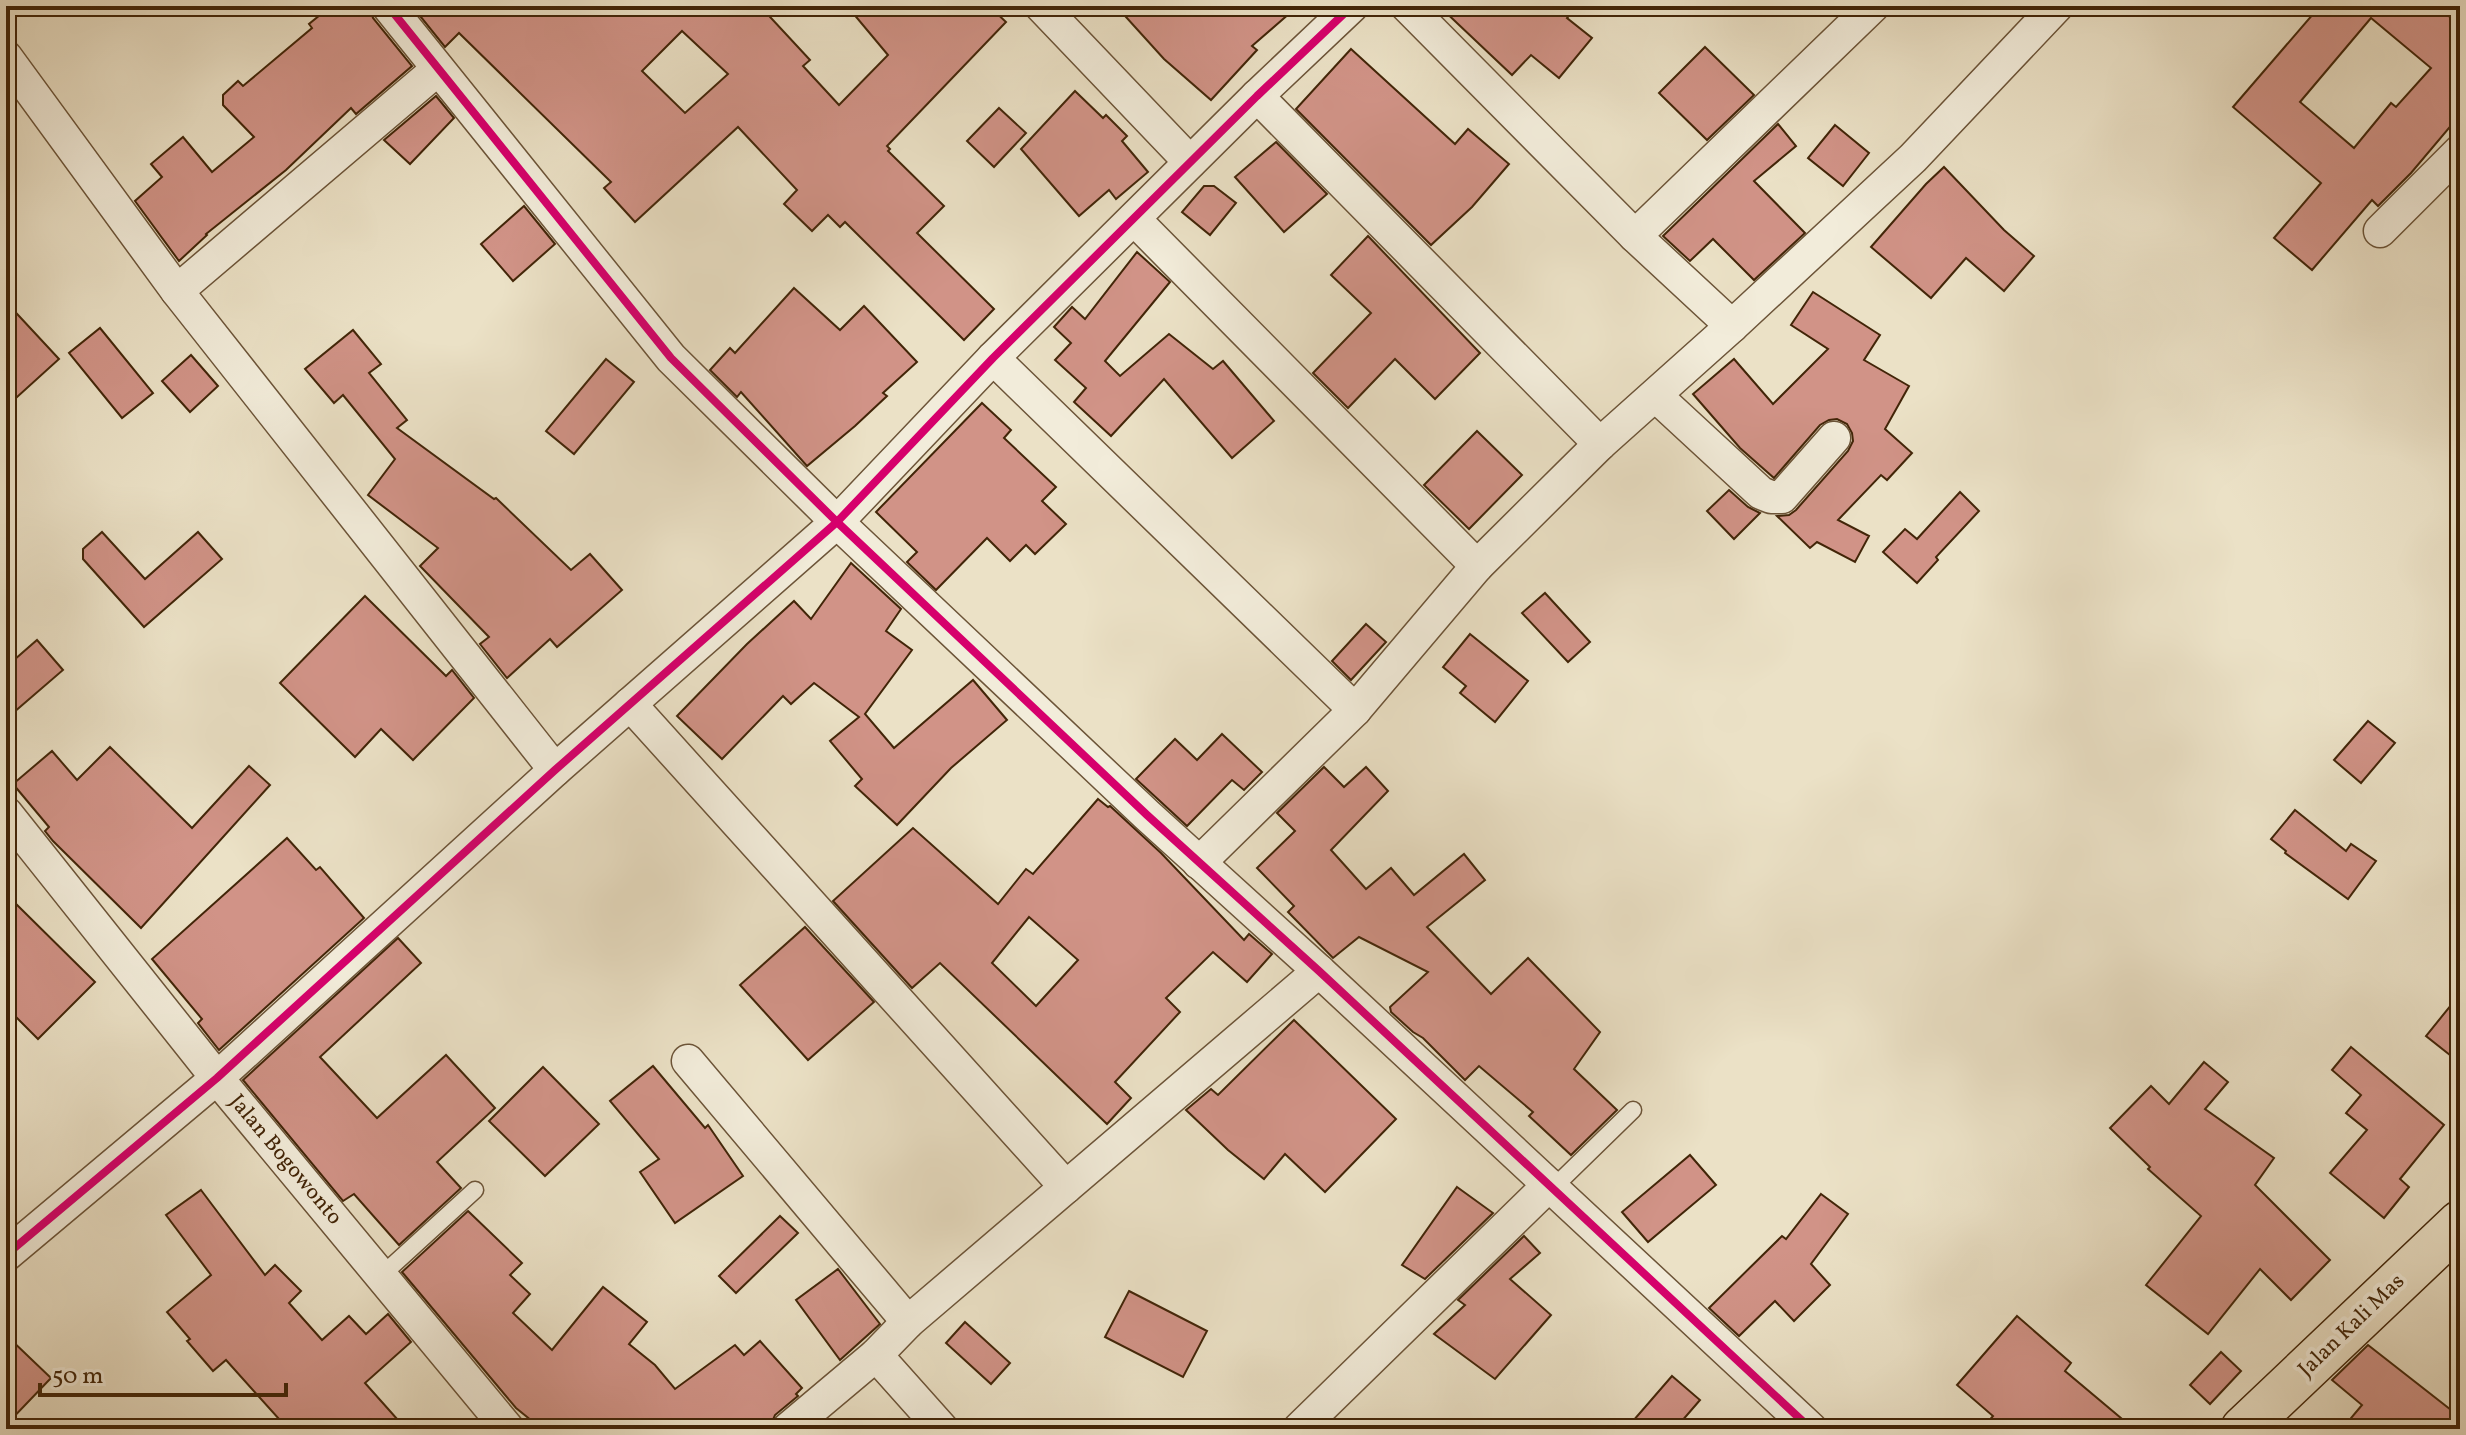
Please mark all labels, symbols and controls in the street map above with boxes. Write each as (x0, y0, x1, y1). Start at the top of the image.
street label: Jalan Bogowonto (221, 1088, 349, 1232)
street label: Jalan Kali Mas (2292, 1267, 2412, 1385)
scale bar (40, 1347, 286, 1397)
text: 50 m (52, 1360, 104, 1394)

